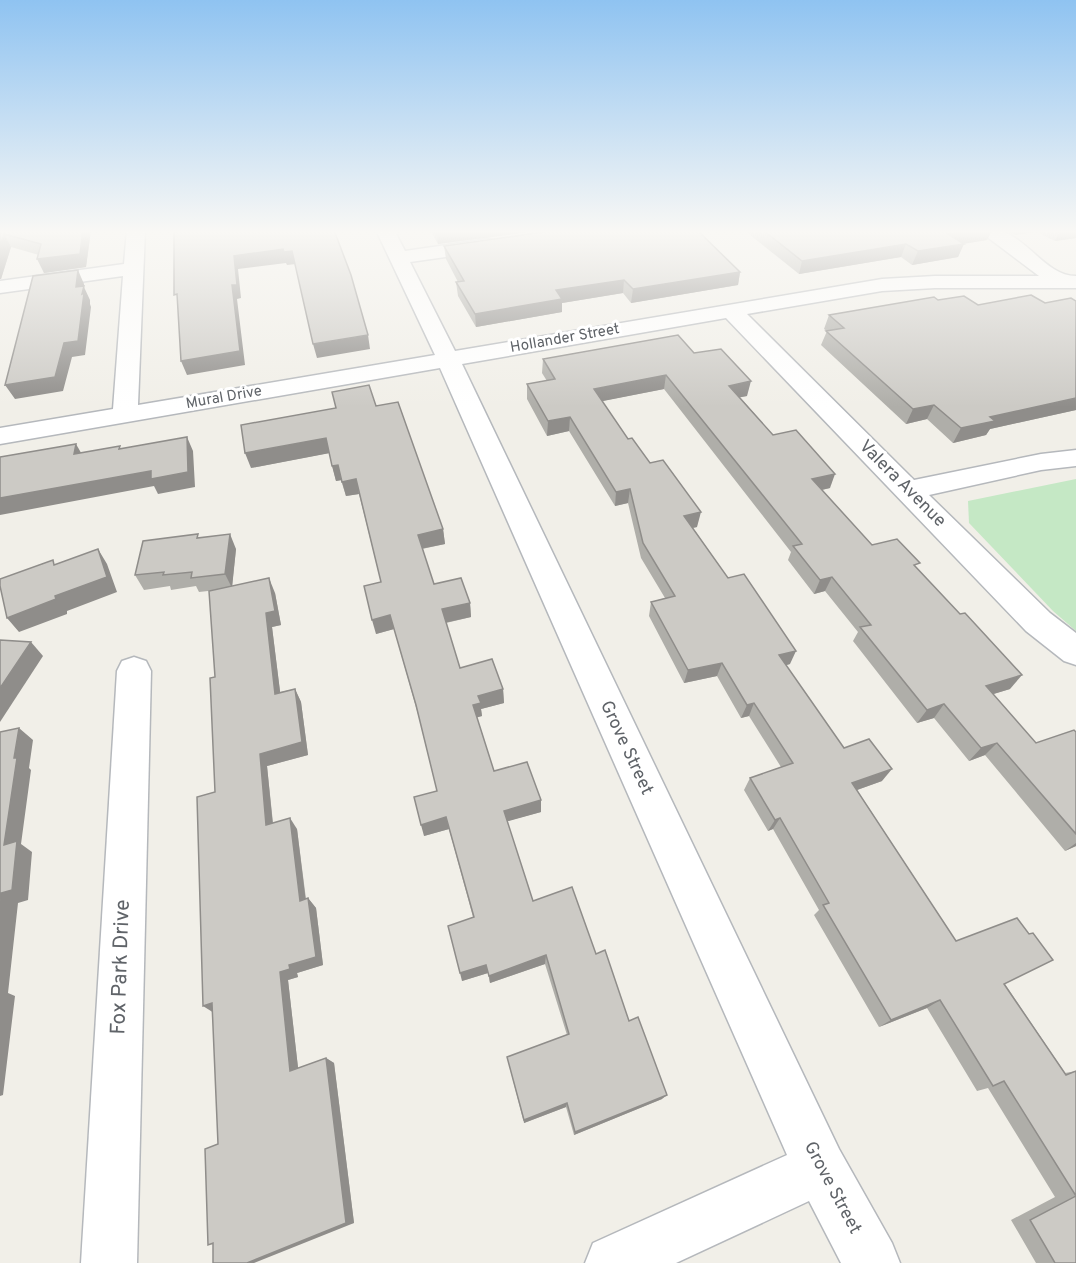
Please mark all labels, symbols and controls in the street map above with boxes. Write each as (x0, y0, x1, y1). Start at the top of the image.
street label: Hollander Street (509, 320, 621, 358)
street label: Mural Drive (184, 382, 264, 414)
street label: Valera Avenue (853, 435, 951, 533)
street label: Grove Street (594, 697, 658, 799)
street label: Fox Park Drive (105, 899, 137, 1035)
street label: Grove Street (798, 1138, 866, 1238)

